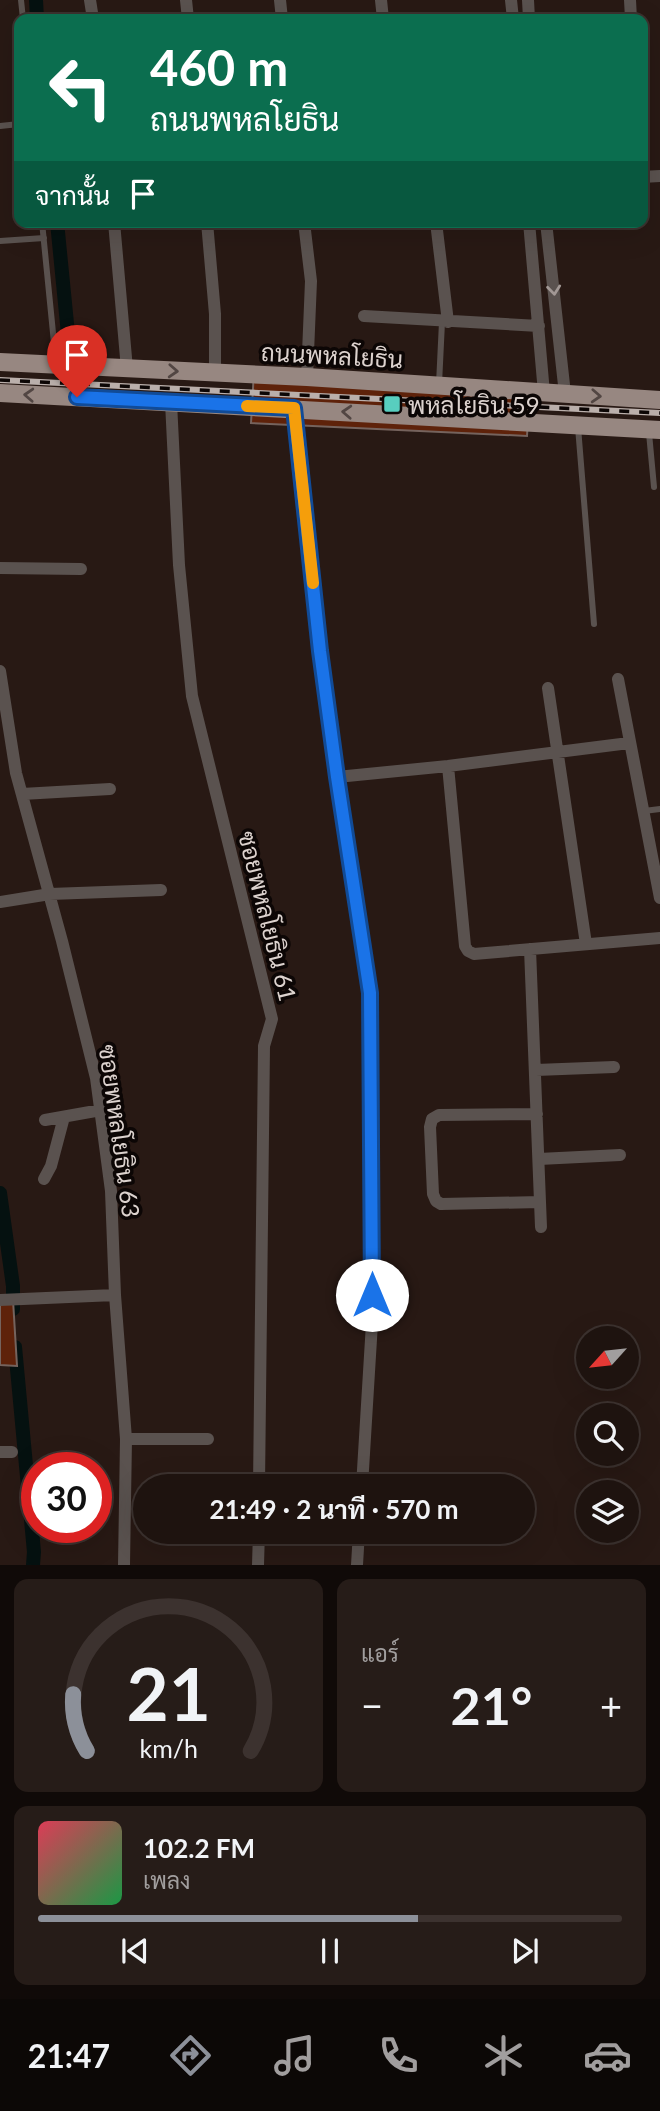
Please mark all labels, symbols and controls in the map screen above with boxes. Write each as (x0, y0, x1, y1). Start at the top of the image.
text: 460 m (150, 38, 288, 96)
icon: left (35, 42, 126, 133)
text: ถนนพหลโยธิน (150, 99, 339, 138)
icon: arrive (124, 175, 162, 213)
text: จากนั้น (35, 179, 110, 211)
one-way arrow (546, 285, 561, 296)
pin (47, 325, 107, 397)
icon: arrive (58, 336, 96, 374)
street label: ถนนพหลโยธิน (260, 337, 404, 373)
one-way arrow (168, 363, 179, 378)
one-way arrow (23, 387, 34, 402)
one-way arrow (590, 388, 601, 403)
place label: พหลโยธิน 59 (408, 390, 540, 419)
marker: พหลโยธิน 59 (382, 394, 402, 414)
one-way arrow (342, 404, 353, 419)
street label: ซอยพหลโยธิน 61 (233, 828, 303, 1004)
street label: ซอยพหลโยธิน 63 (94, 1043, 146, 1219)
position arrow (335, 1258, 409, 1332)
north arrow (576, 1326, 639, 1390)
map controls (576, 1326, 639, 1543)
button: search (576, 1403, 639, 1466)
speed limit sign: 30 (21, 1452, 112, 1543)
button: layers (576, 1480, 639, 1543)
text: 21:49 · 2 นาที · 570 m (209, 1493, 459, 1525)
text: แอร์ (361, 1639, 399, 1667)
text: 21 (126, 1650, 211, 1738)
text: 21° (451, 1674, 532, 1736)
text: − (361, 1682, 383, 1728)
text: + (600, 1682, 622, 1728)
text: km/h (139, 1733, 198, 1763)
text: 102.2 FM (143, 1832, 255, 1864)
text: เพลง (143, 1866, 190, 1894)
icon: previous (116, 1932, 154, 1970)
icon: pause (311, 1932, 349, 1970)
icon: next (506, 1932, 544, 1970)
icon: directions (166, 2031, 215, 2080)
icon: music (270, 2031, 319, 2080)
icon: phone (374, 2031, 423, 2080)
icon: climate (479, 2031, 528, 2080)
icon: car (583, 2031, 632, 2080)
text: 21:47 (28, 2036, 110, 2075)

